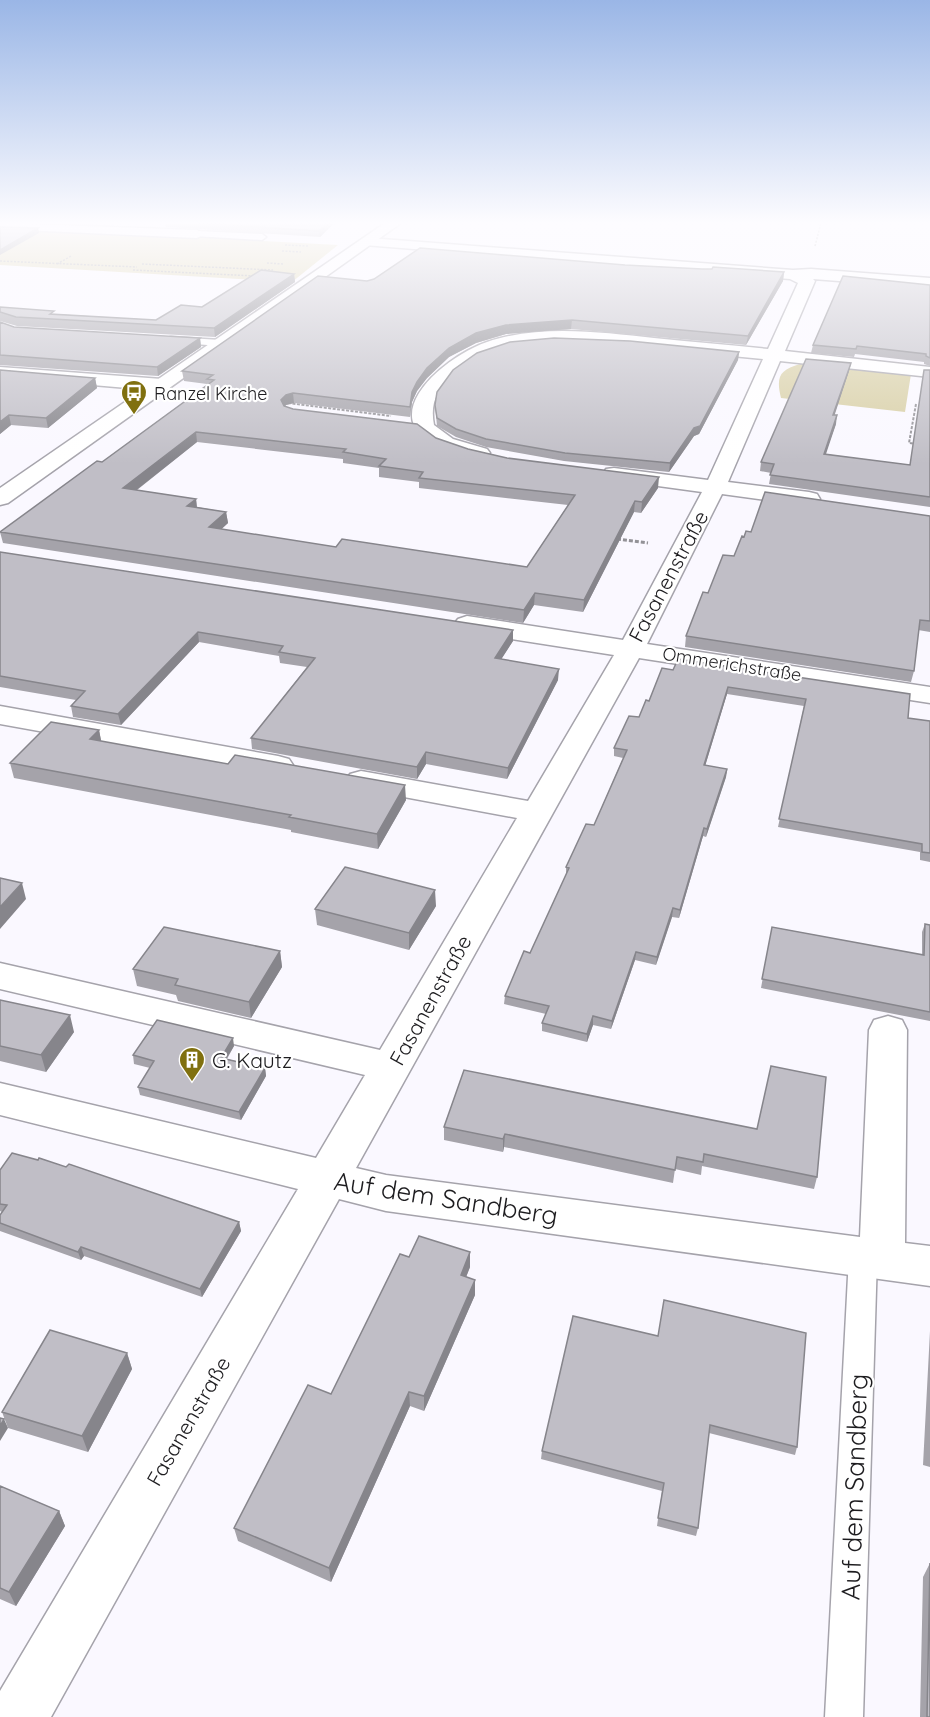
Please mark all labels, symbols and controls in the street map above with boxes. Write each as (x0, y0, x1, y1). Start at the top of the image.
bus stop icon: Ranzel Kirche (119, 378, 149, 416)
place label: Ranzel Kirche (154, 382, 267, 405)
street label: Fasanenstraße (622, 506, 714, 646)
street label: Ommerichstraße (661, 642, 803, 686)
street label: Fasanenstraße (383, 930, 477, 1070)
building icon: G. Kautz (177, 1045, 207, 1083)
place label: G. Kautz (212, 1047, 292, 1073)
street label: Auf dem Sandberg (332, 1164, 560, 1232)
street label: Fasanenstraße (140, 1352, 236, 1490)
street label: Auf dem Sandberg (834, 1373, 874, 1601)

